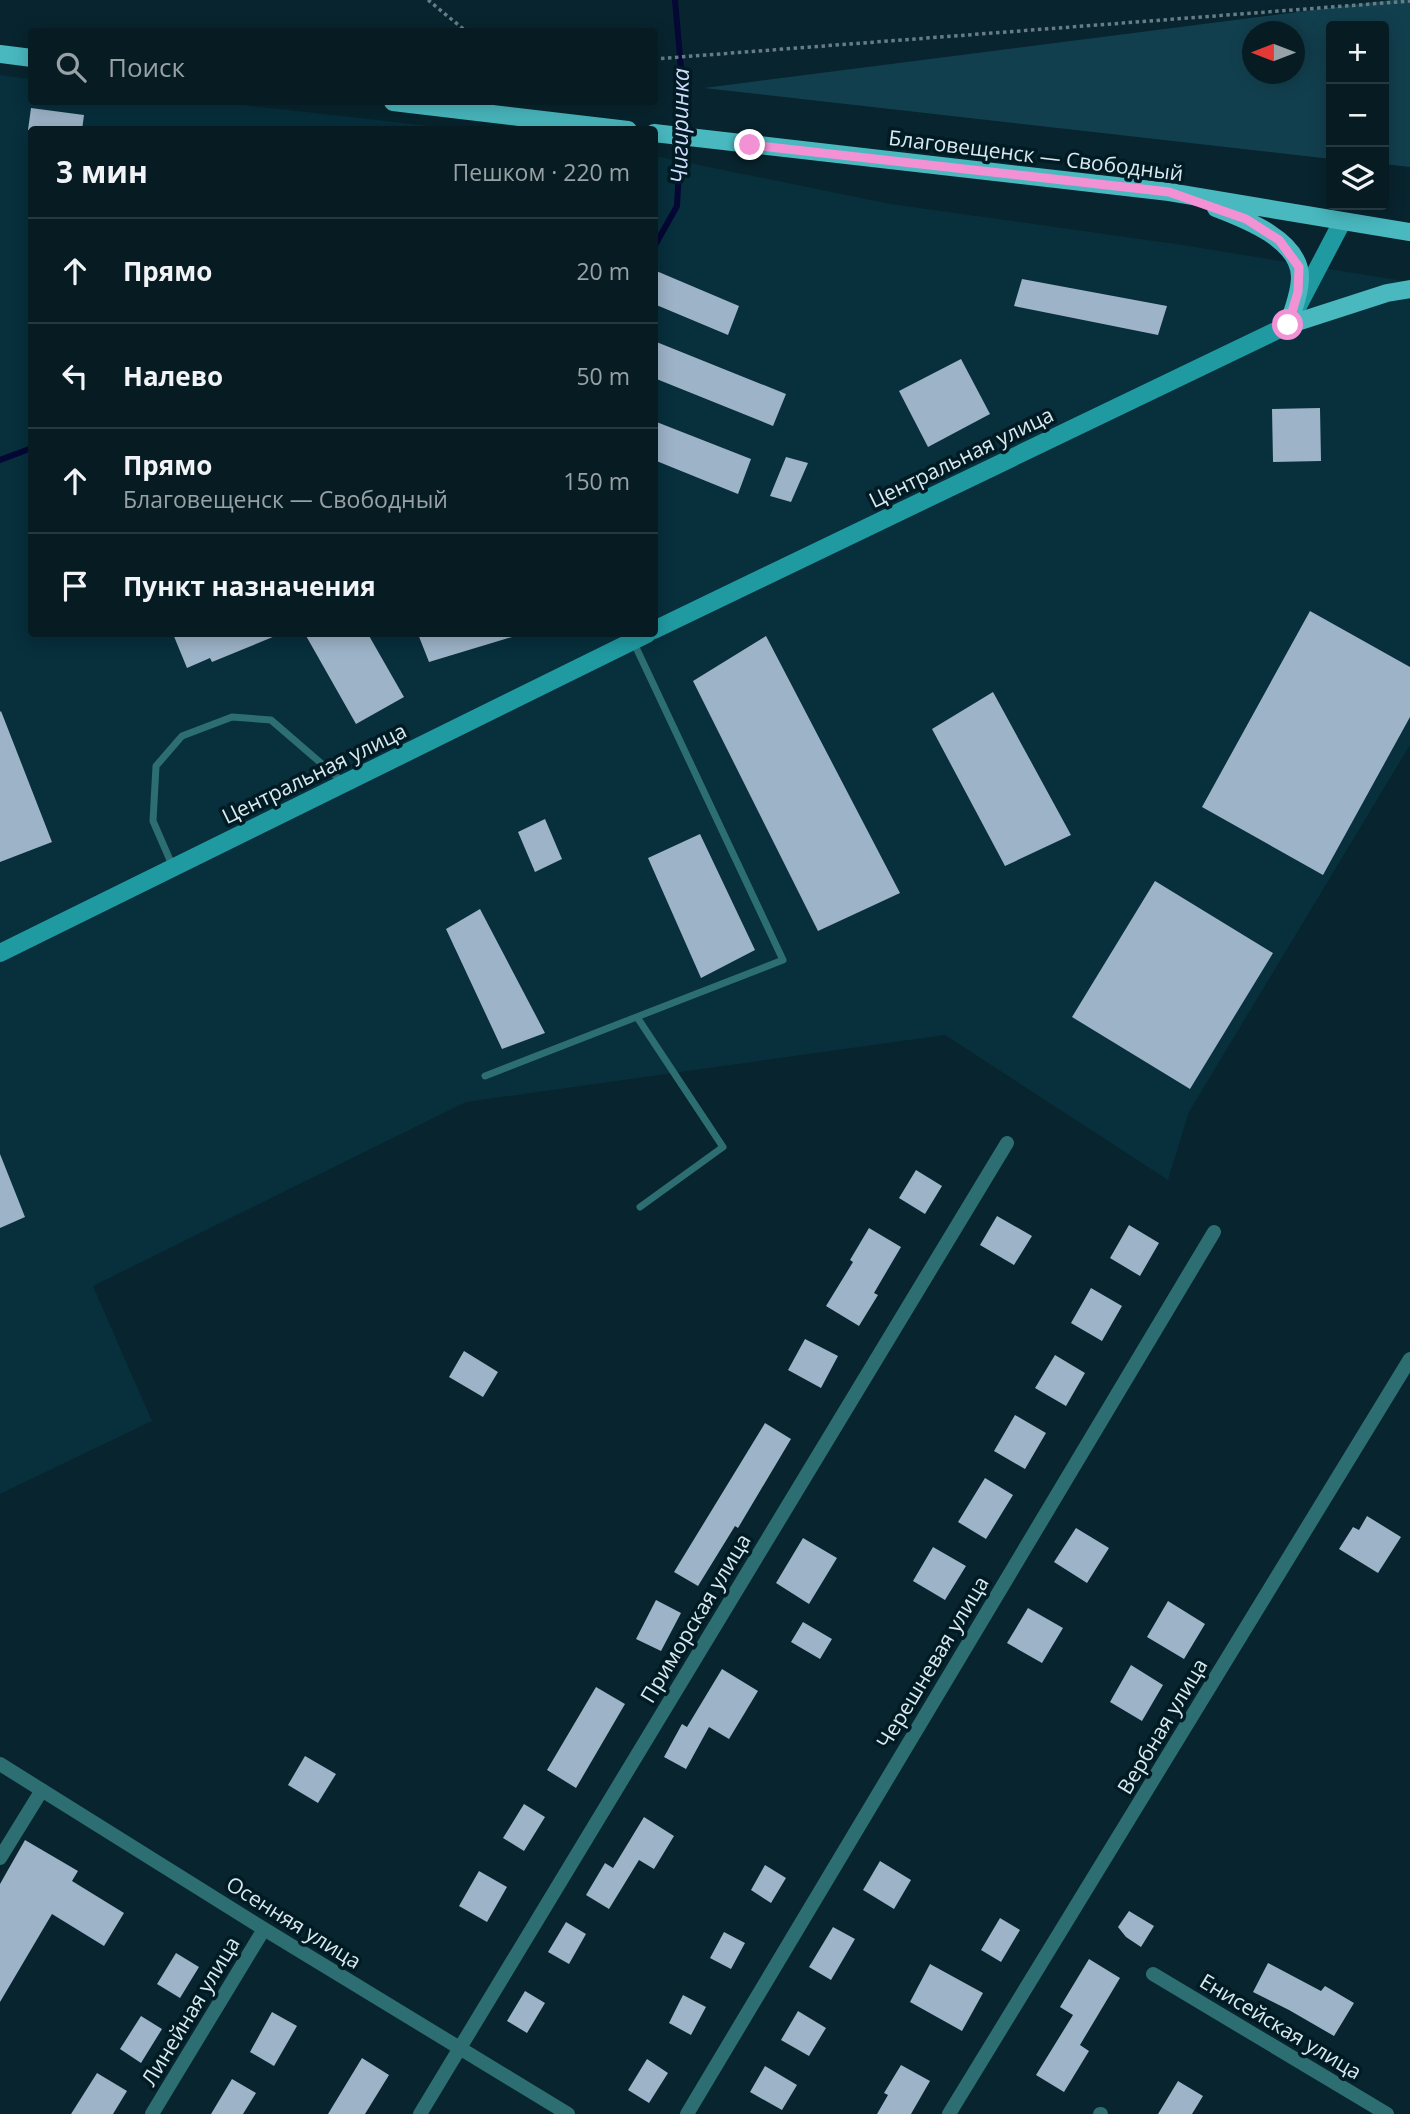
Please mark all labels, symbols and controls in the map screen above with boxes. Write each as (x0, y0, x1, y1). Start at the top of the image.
north arrow (1242, 21, 1305, 84)
map controls (1326, 21, 1389, 210)
button: + (1326, 21, 1389, 84)
search box (28, 28, 658, 105)
icon: search (52, 48, 90, 86)
text: Поиск (108, 49, 185, 85)
water label: Чигиринка (662, 68, 696, 184)
button: − (1326, 84, 1389, 147)
street label: Благовещенск — Свободный (887, 123, 1185, 187)
route end (734, 129, 765, 160)
button: layers (1326, 147, 1389, 210)
text: 3 мин (56, 151, 148, 192)
text: Пешком · 220 m (453, 156, 630, 188)
icon: ahead (56, 252, 94, 290)
text: Прямо (123, 253, 212, 289)
text: 20 m (576, 255, 630, 287)
route start (1272, 309, 1303, 340)
icon: left (56, 357, 94, 395)
text: Налево (123, 358, 223, 394)
text: 50 m (576, 360, 630, 392)
street label: Центральная улица (864, 400, 1058, 514)
text: Прямо (123, 447, 212, 483)
icon: ahead (56, 462, 94, 500)
text: 150 m (563, 465, 630, 497)
text: Благовещенск — Свободный (123, 483, 448, 515)
icon: arrive (56, 567, 94, 605)
text: Пункт назначения (123, 568, 376, 604)
street label: Центральная улица (217, 716, 411, 830)
street label: Приморская улица (633, 1528, 757, 1708)
street label: Черешневая улица (869, 1571, 995, 1753)
street label: Вербная улица (1110, 1653, 1214, 1799)
street label: Осенняя улица (221, 1869, 367, 1975)
street label: Линейная улица (134, 1931, 246, 2091)
street label: Енисейская улица (1195, 1967, 1367, 2085)

